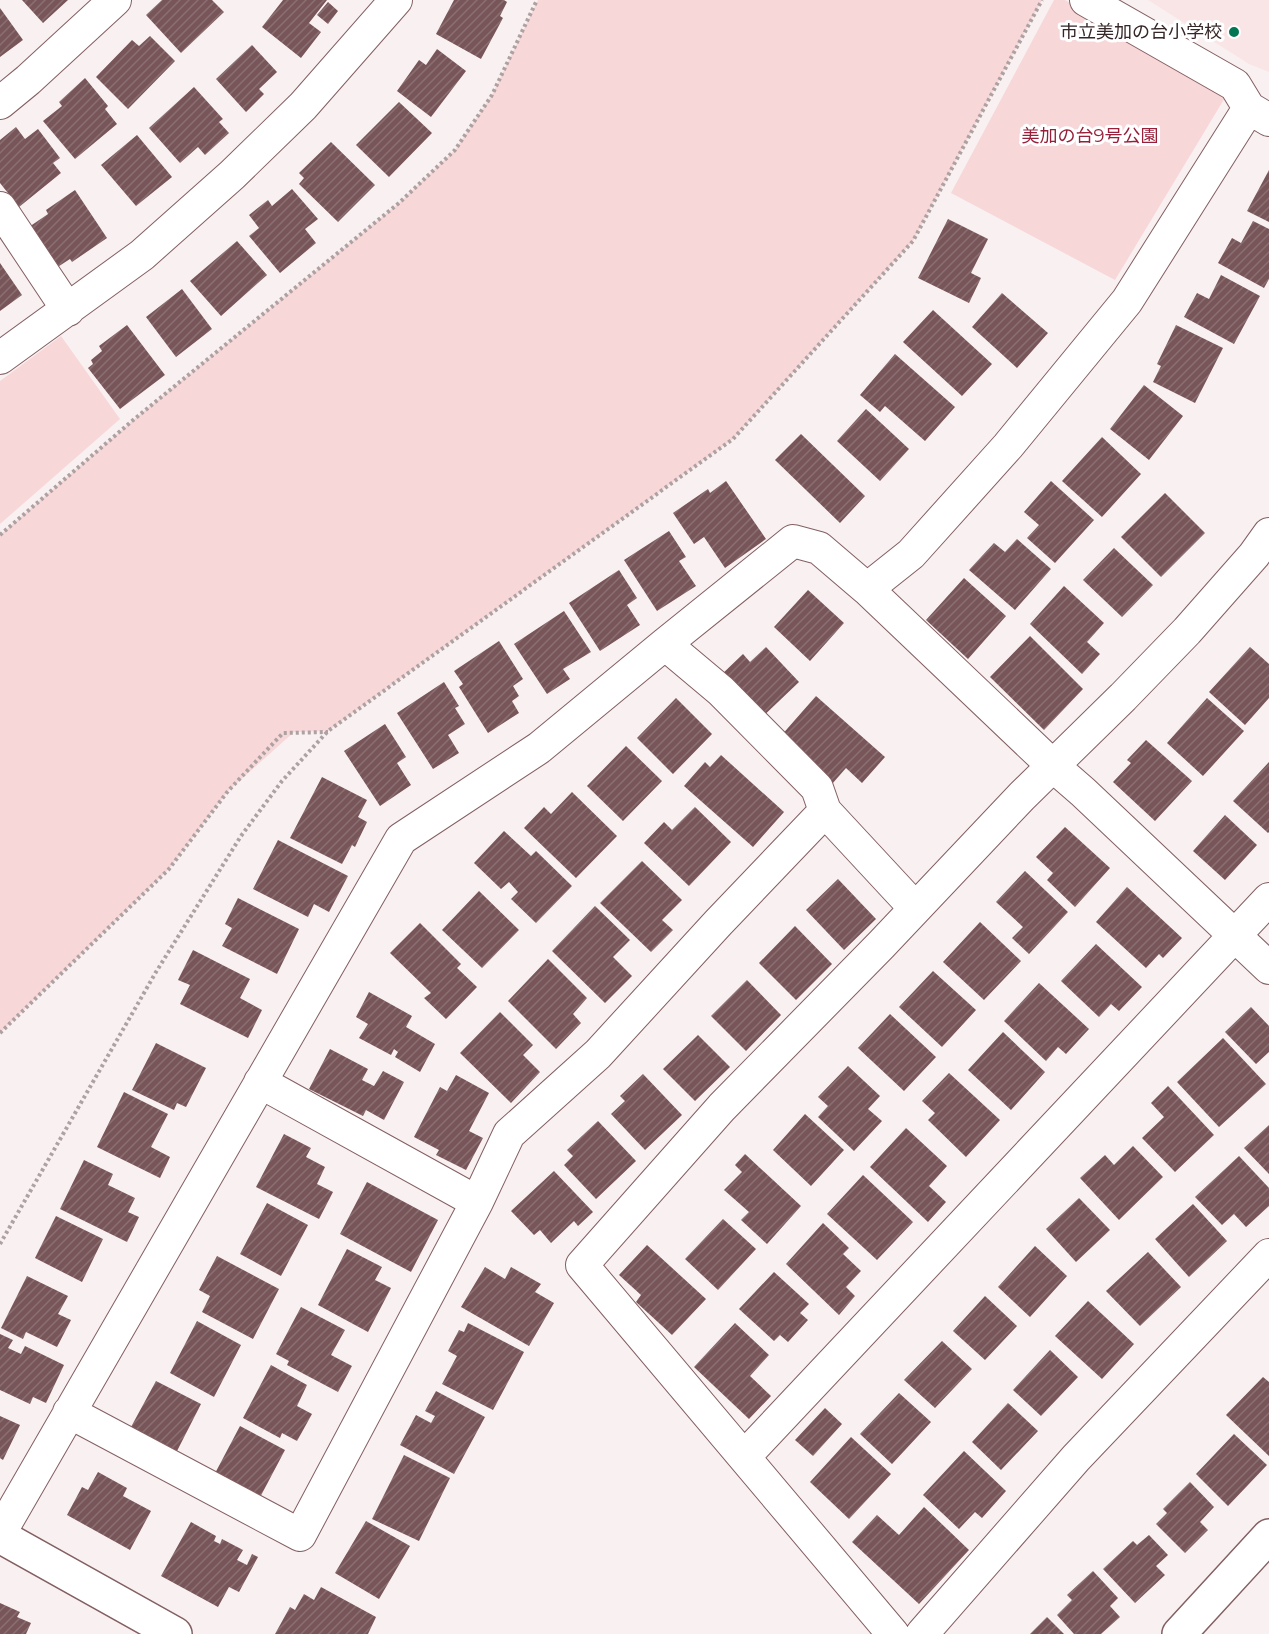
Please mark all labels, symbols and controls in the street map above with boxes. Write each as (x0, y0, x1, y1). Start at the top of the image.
place label: 市立美加の台小学校 (1060, 21, 1222, 43)
marker: 市立美加の台小学校 (1227, 25, 1241, 39)
park label: 美加の台9号公園 (1022, 125, 1158, 147)

